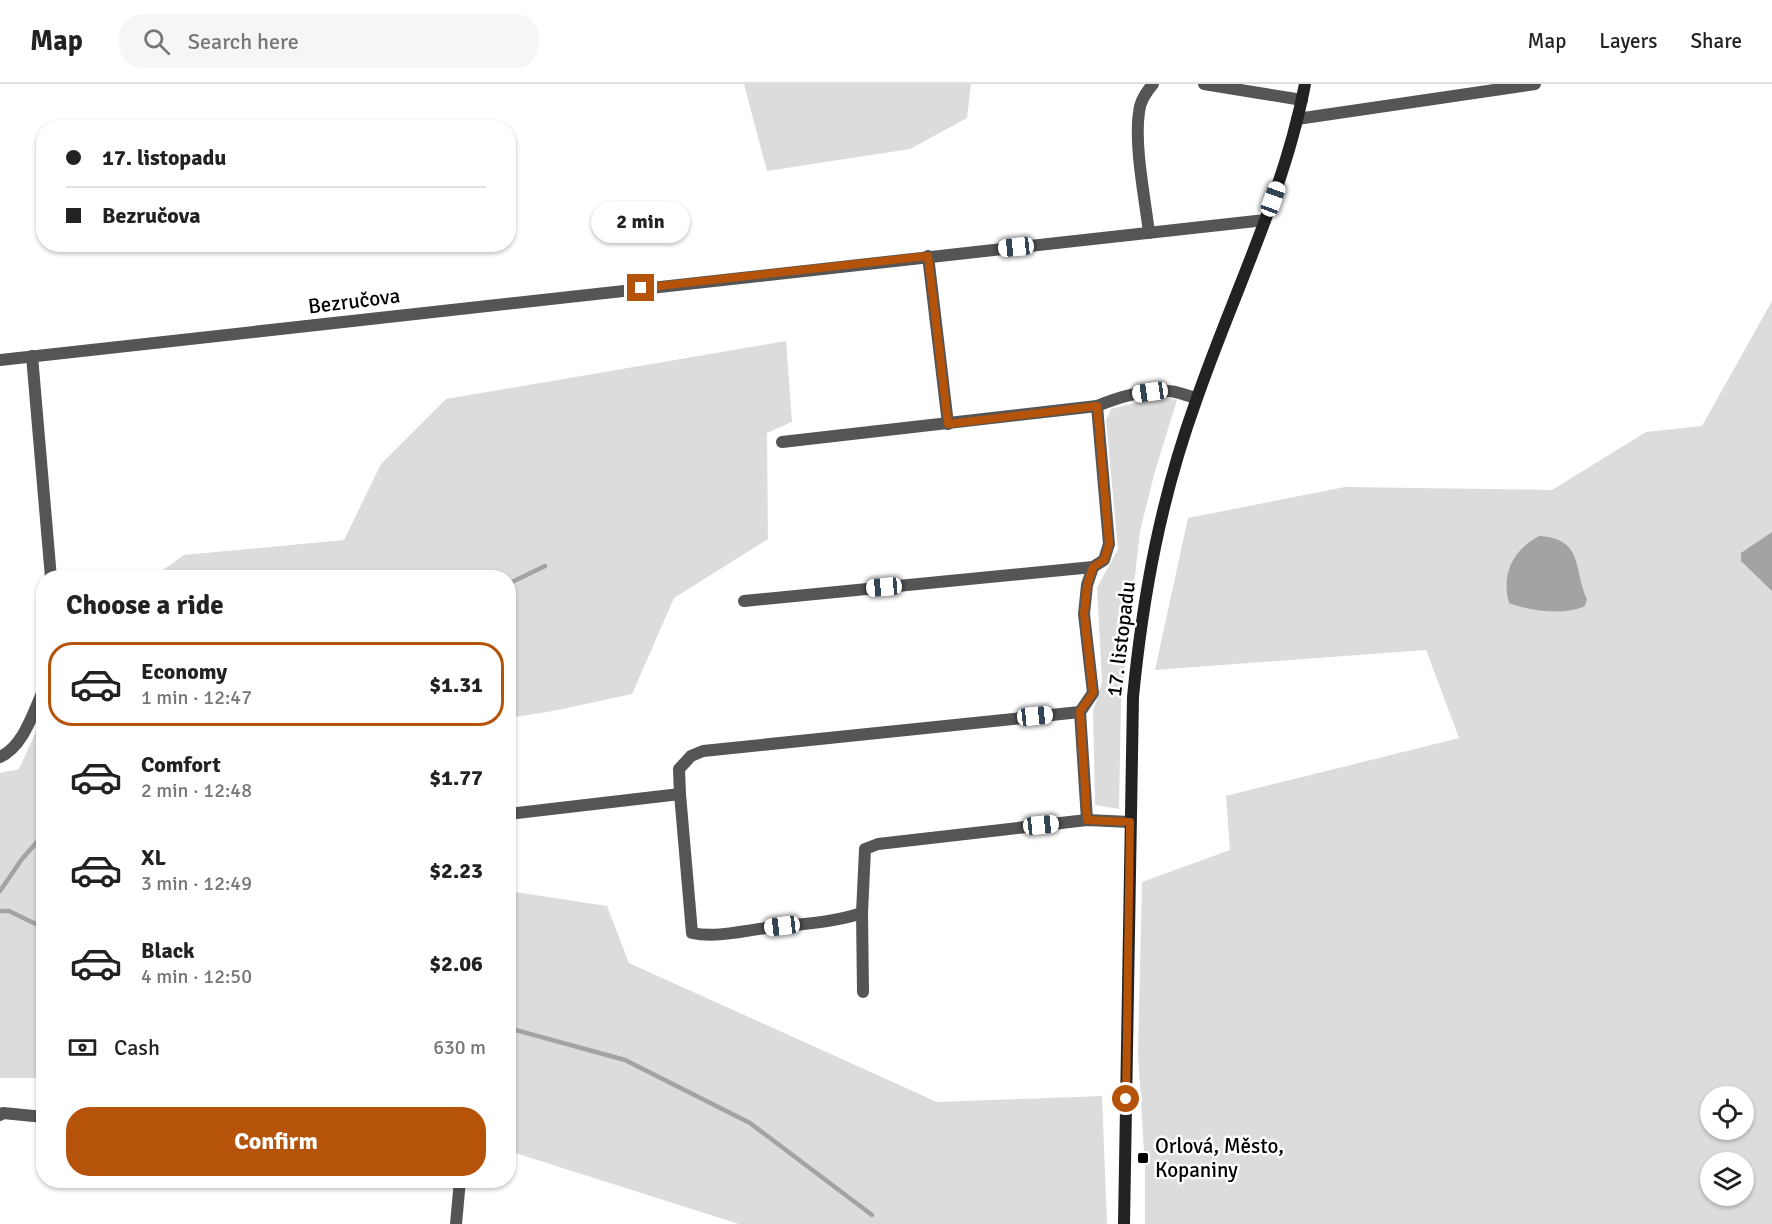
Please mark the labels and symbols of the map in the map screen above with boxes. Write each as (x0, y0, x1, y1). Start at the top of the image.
car (1258, 179, 1288, 219)
callout: 2 min (592, 201, 690, 243)
car (997, 236, 1035, 258)
route end (627, 274, 654, 301)
street label: Bezručova (307, 282, 401, 320)
car (1131, 381, 1169, 403)
car (865, 576, 903, 598)
street label: 17. listopadu (1101, 580, 1141, 698)
car (1016, 705, 1054, 727)
car (1022, 814, 1060, 836)
car (763, 915, 801, 937)
route start (1112, 1085, 1139, 1112)
place label: Orlová, Město, Kopaniny (1155, 1133, 1284, 1183)
marker: Orlová, Město, Kopaniny (1136, 1151, 1150, 1165)

